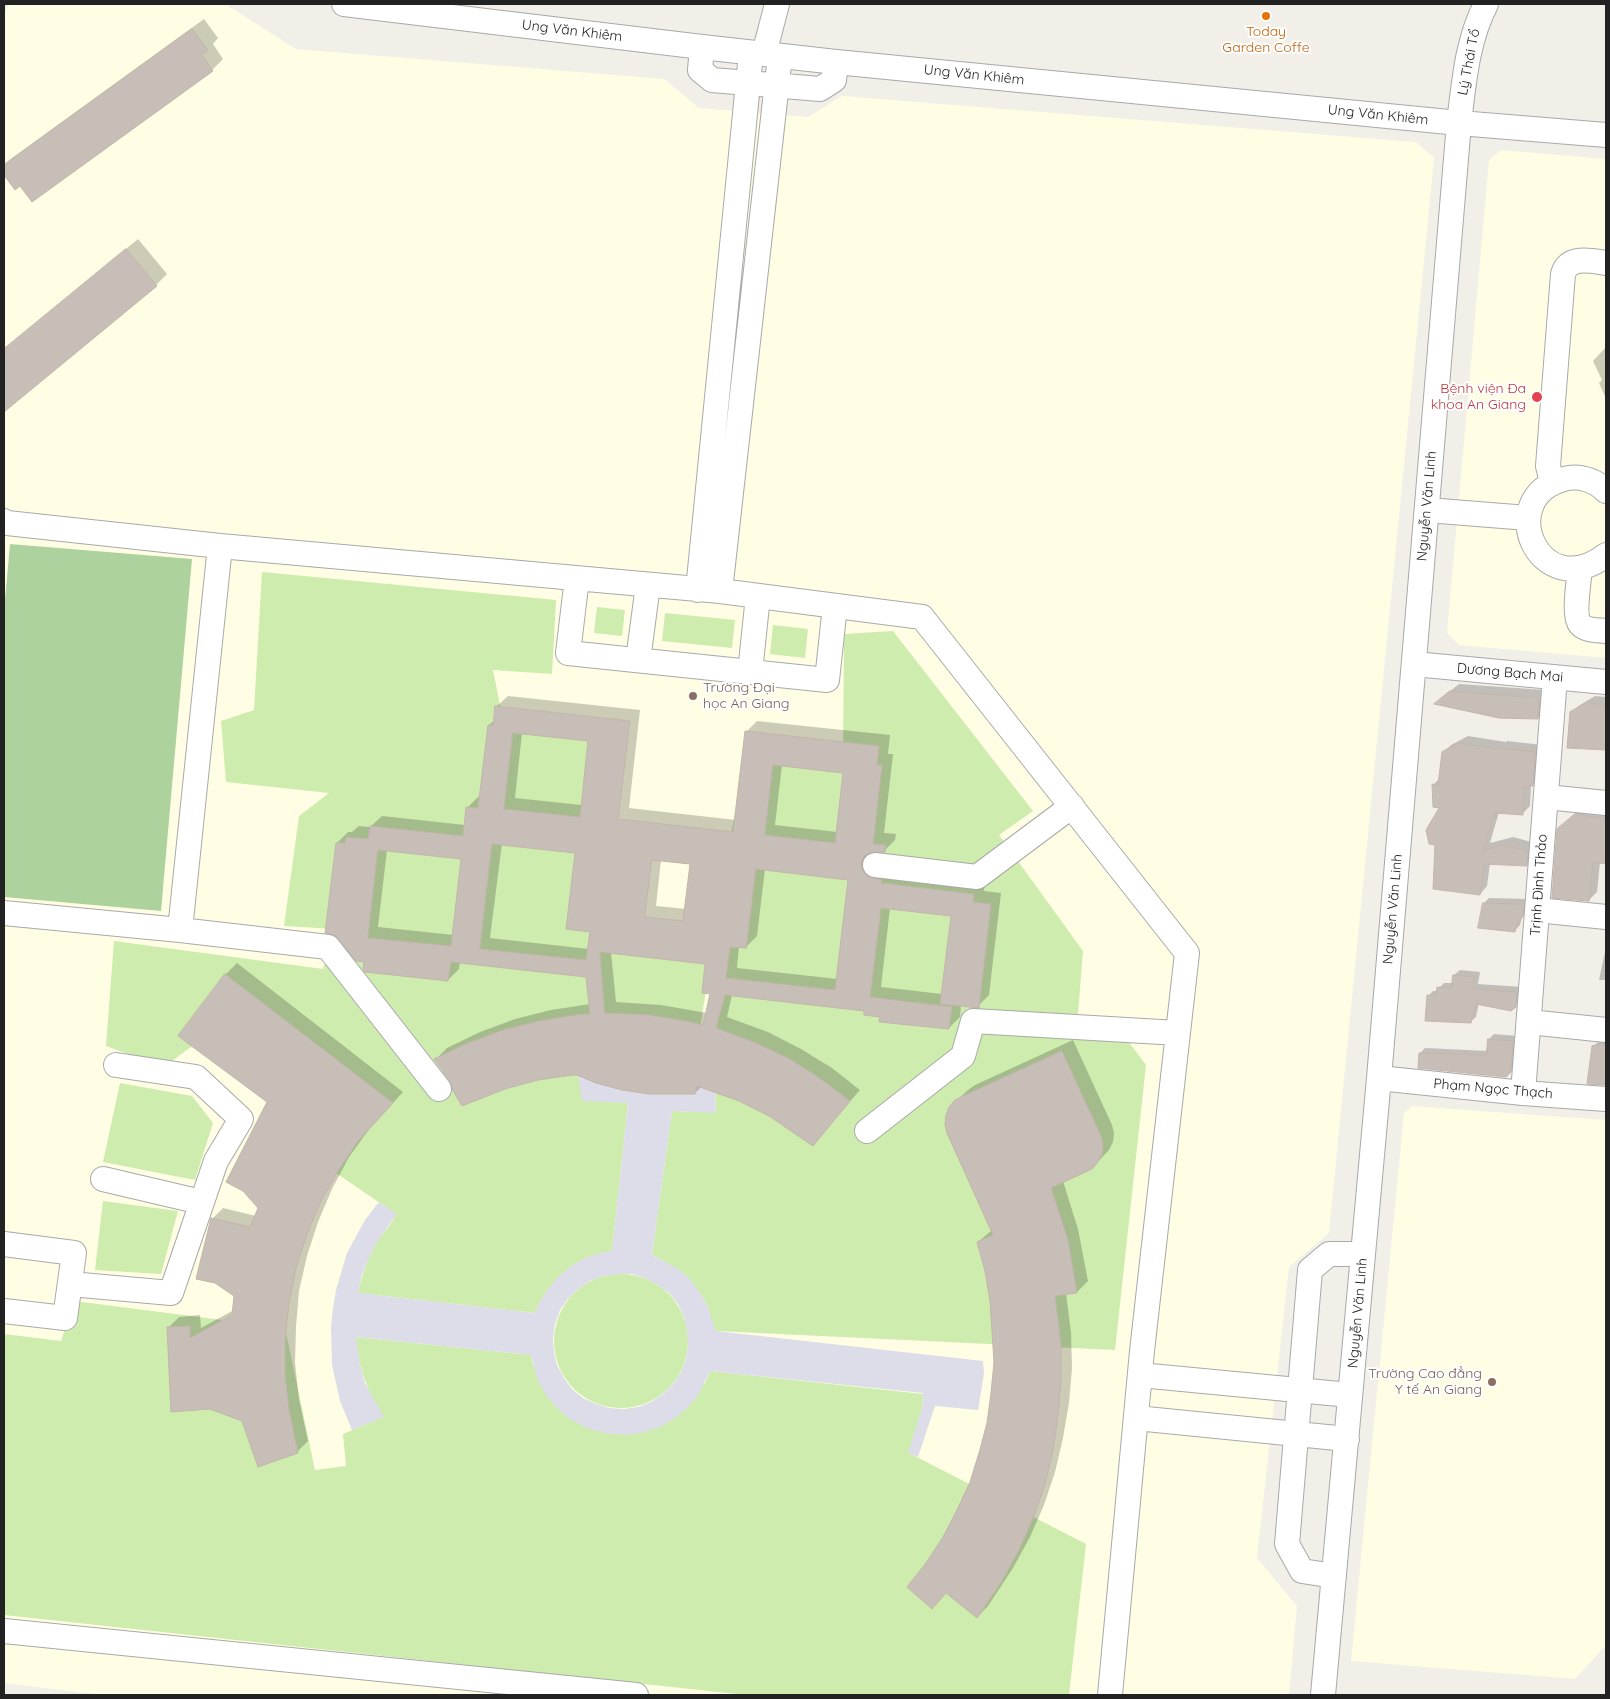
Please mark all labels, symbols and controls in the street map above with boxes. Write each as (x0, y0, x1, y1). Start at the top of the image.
marker: Today Garden Coffe (1260, 10, 1272, 22)
street label: Ung Văn Khiêm (521, 16, 623, 46)
place label: Today Garden Coffe (1222, 24, 1310, 56)
street label: Lý Thái Tổ (1454, 27, 1484, 97)
street label: Ung Văn Khiêm (923, 61, 1025, 89)
street label: Ung Văn Khiêm (1327, 101, 1429, 129)
place label: Bệnh viện Đa khoa An Giang (1431, 381, 1526, 414)
marker: Bệnh viện Đa khoa An Giang (1530, 390, 1544, 404)
street label: Nguyễn Văn Linh (1414, 450, 1440, 562)
street label: Dương Bạch Mai (1456, 660, 1564, 686)
place label: Trường Đại học An Giang (703, 680, 789, 712)
marker: Trường Đại học An Giang (687, 690, 699, 702)
street label: Trịnh Đình Thảo (1527, 833, 1551, 937)
street label: Nguyễn Văn Linh (1380, 853, 1406, 965)
street label: Phạm Ngọc Thạch (1433, 1075, 1553, 1103)
street label: Nguyễn Văn Linh (1345, 1257, 1371, 1369)
place label: Trường Cao đẳng Y tế An Giang (1368, 1366, 1482, 1398)
marker: Trường Cao đẳng Y tế An Giang (1486, 1376, 1498, 1388)

